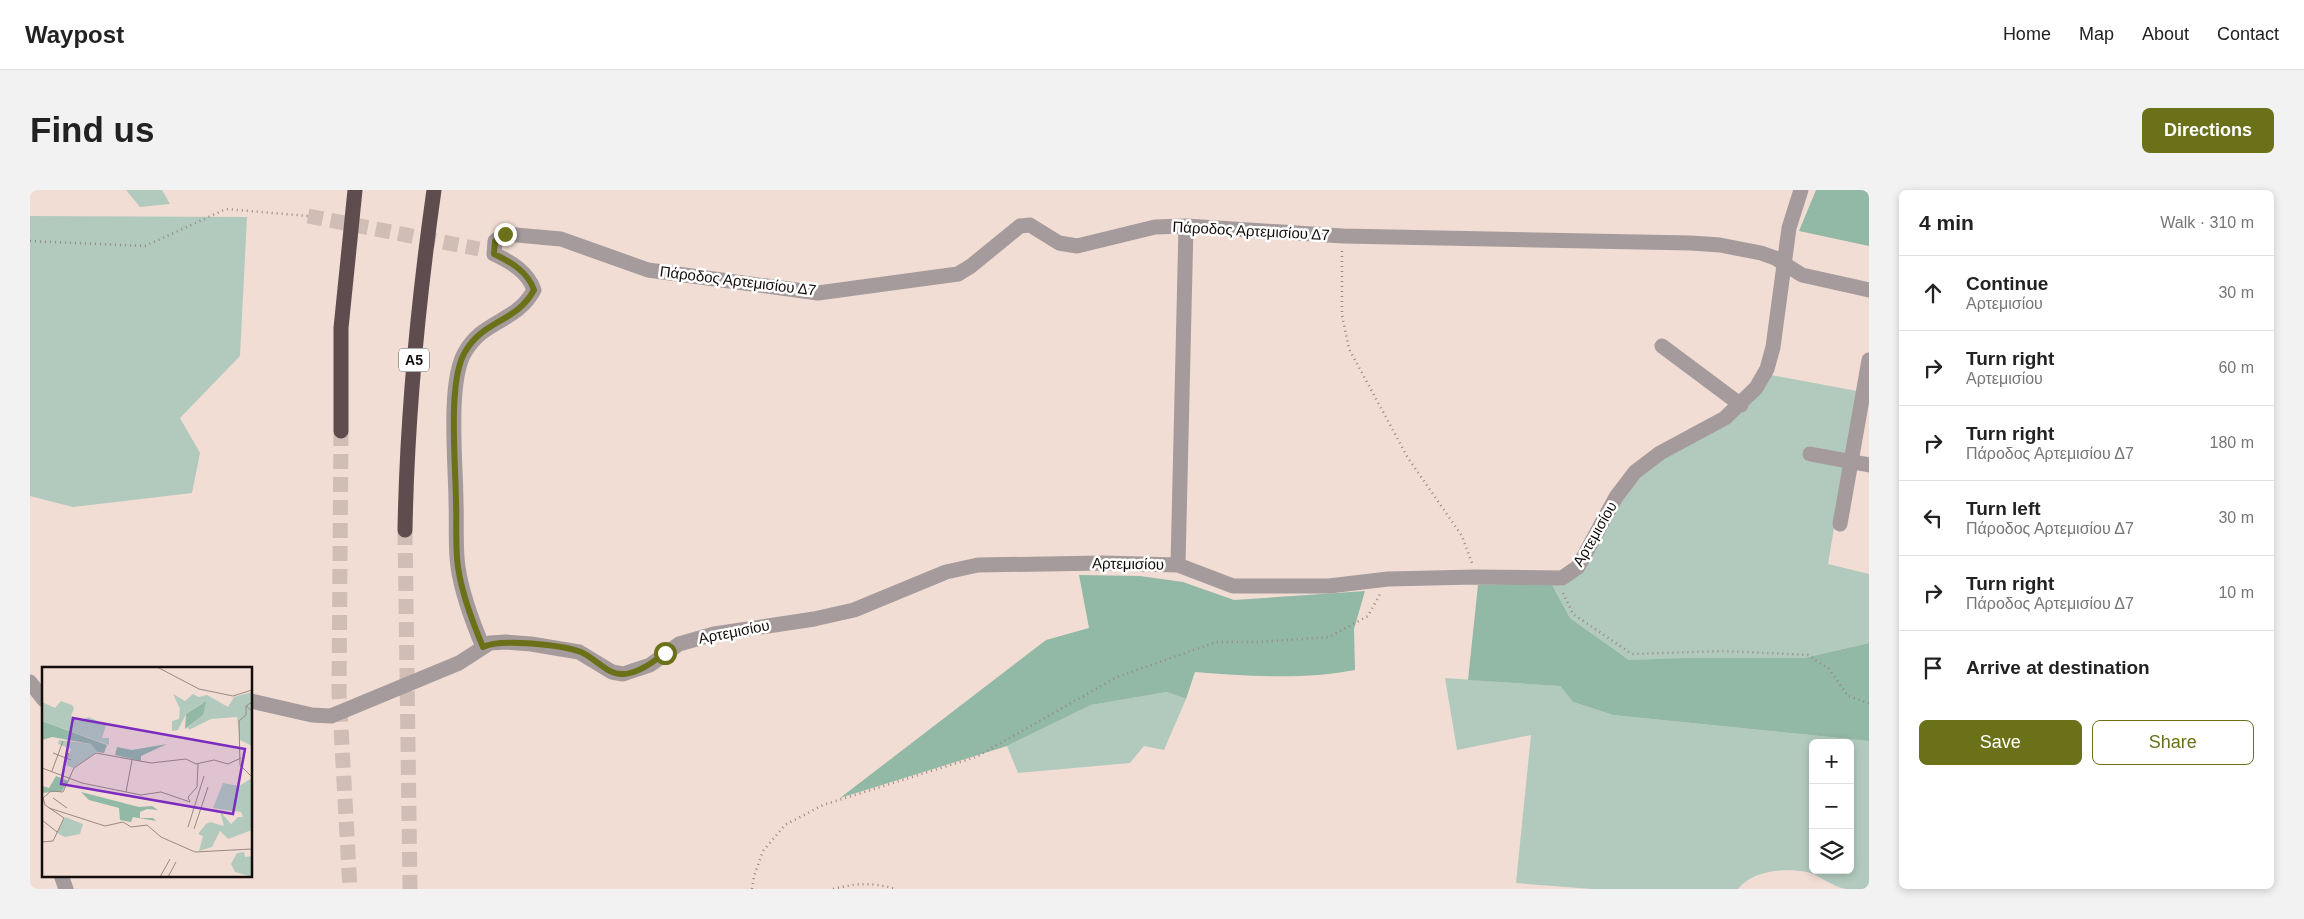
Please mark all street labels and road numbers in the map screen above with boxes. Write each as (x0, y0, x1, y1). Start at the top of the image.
street label: Πάροδος Αρτεμισίου Δ7 (1172, 218, 1330, 243)
street label: Πάροδος Αρτεμισίου Δ7 (659, 262, 817, 299)
road number: Α5 (399, 348, 429, 372)
street label: Αρτεμισίου (1569, 498, 1620, 569)
street label: Αρτεμισίου (1092, 554, 1164, 573)
street label: Αρτεμισίου (697, 616, 771, 647)

